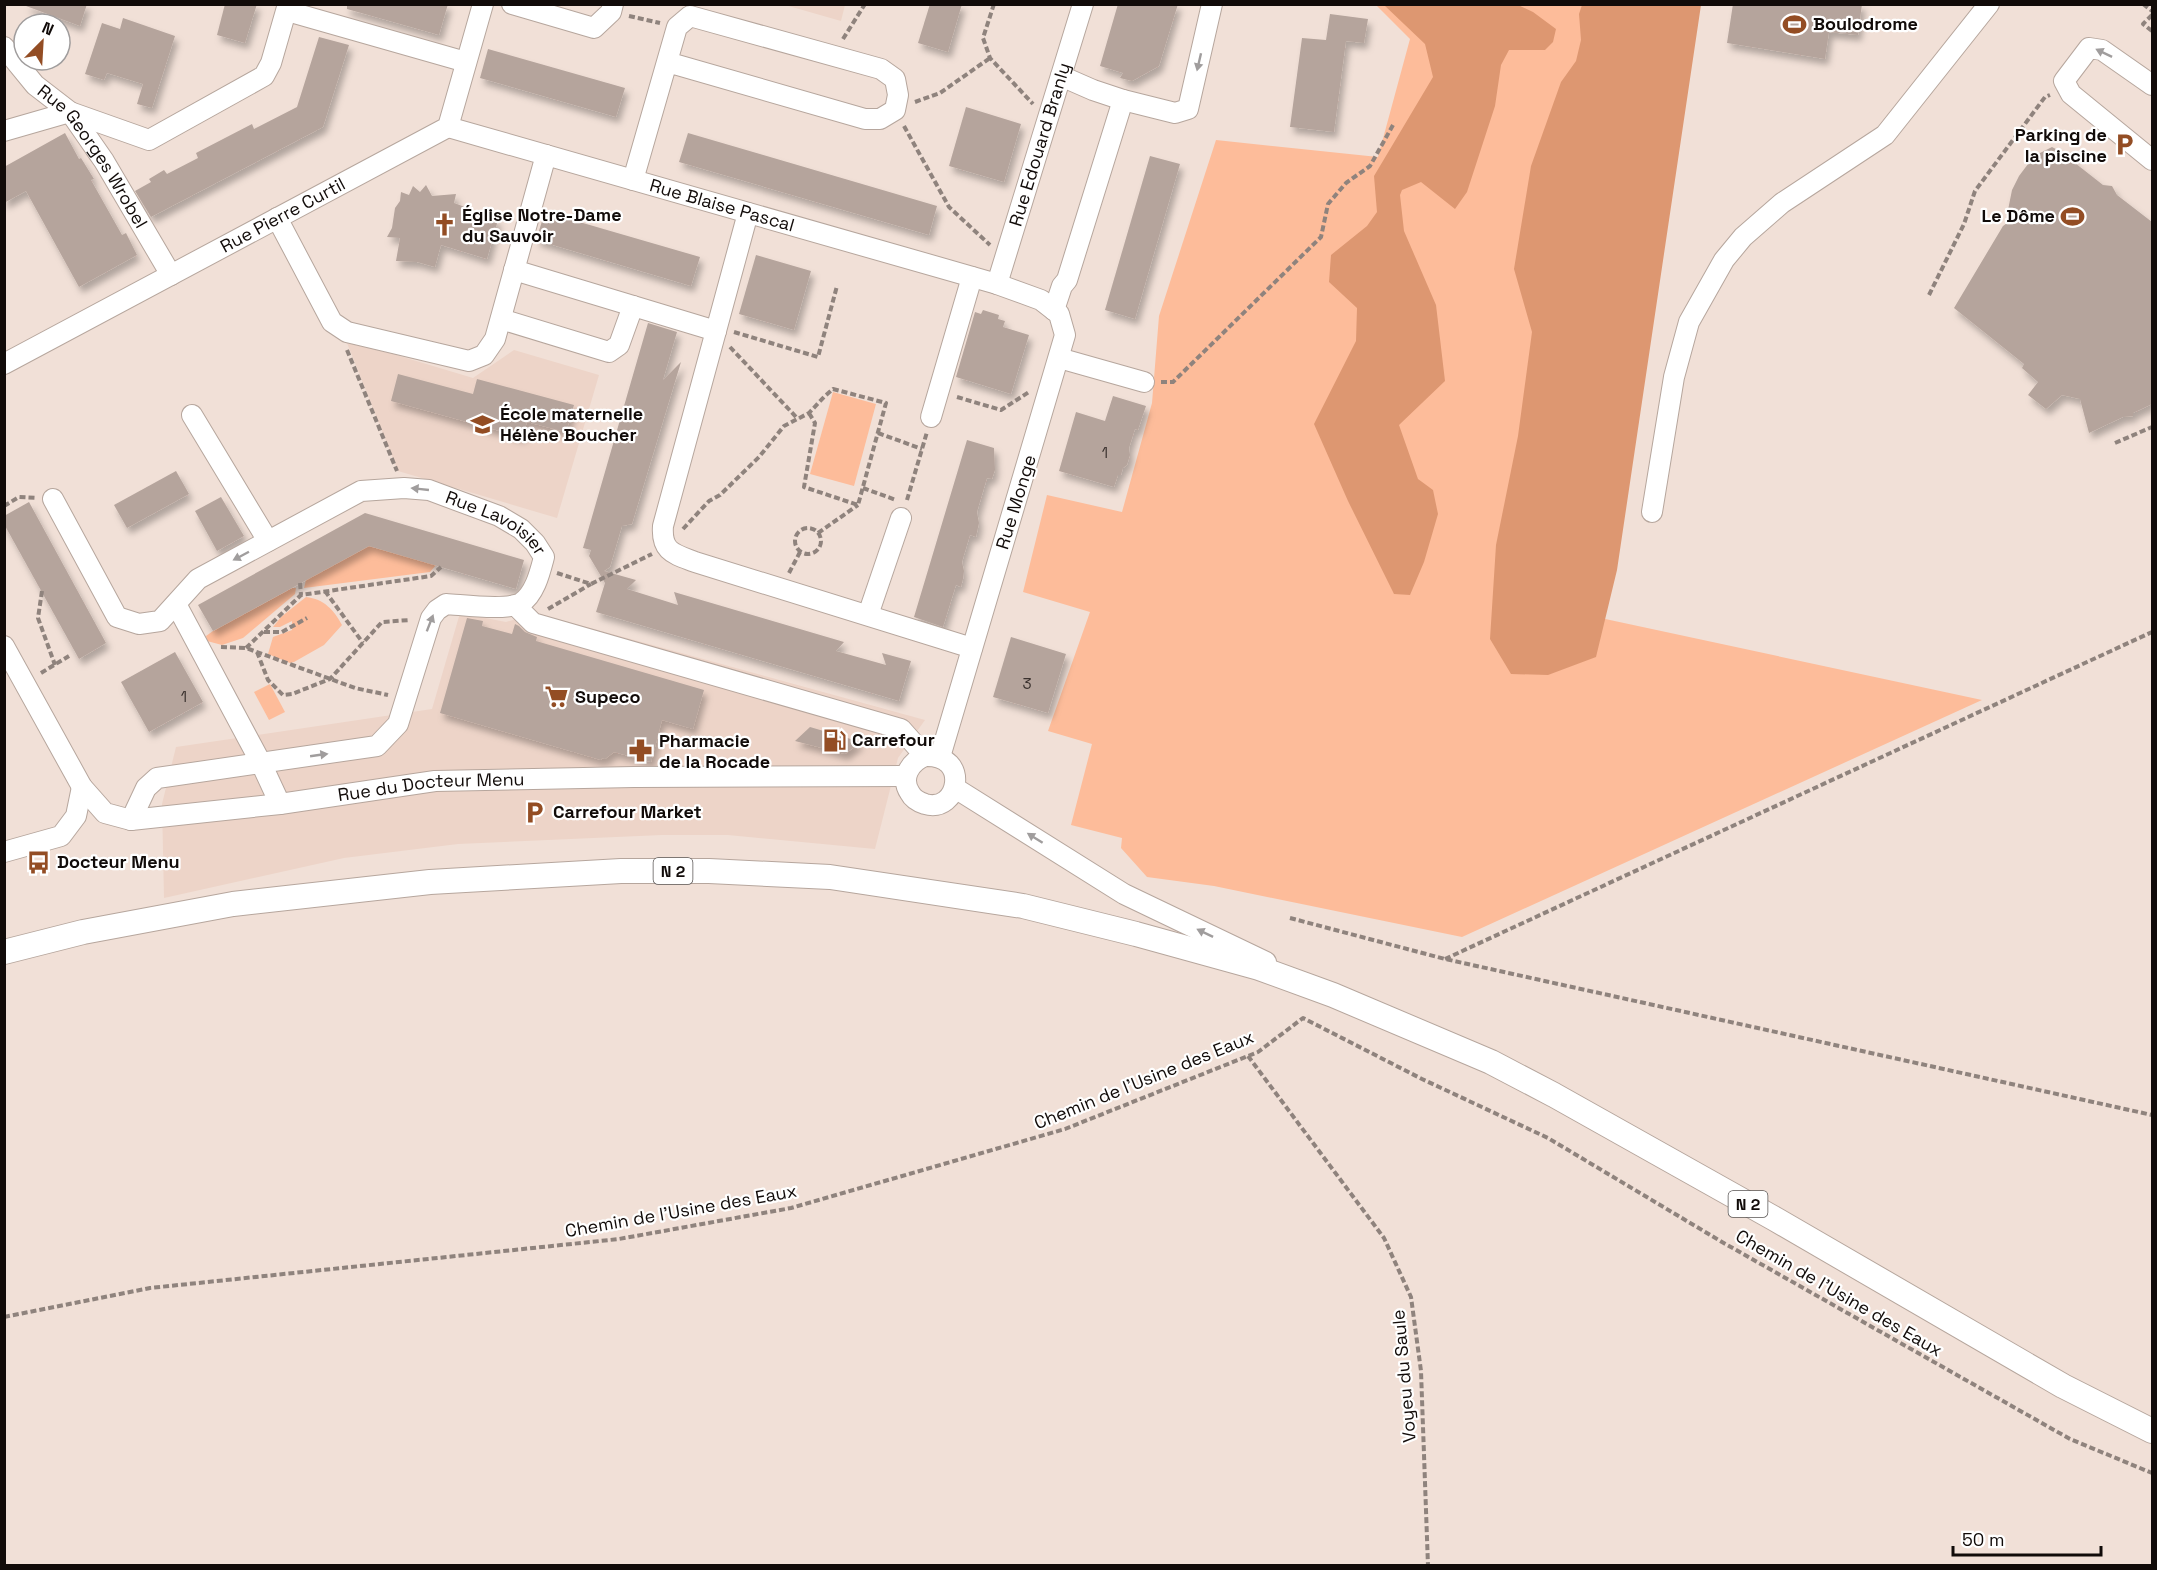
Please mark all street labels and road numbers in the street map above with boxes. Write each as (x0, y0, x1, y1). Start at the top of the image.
street label: Rue Edouard Branly (1003, 60, 1075, 229)
street label: Rue Georges Wrobel (33, 79, 153, 232)
street label: Rue Pierre Curtil (216, 172, 349, 258)
street label: Rue Blaise Pascal (647, 173, 797, 236)
street label: Rue Monge (990, 452, 1041, 552)
street label: Rue Lavoisier (443, 485, 552, 559)
street label: Rue du Docteur Menu (336, 767, 525, 806)
road number: N 2 (654, 858, 692, 884)
street label: Chemin de l'Usine des Eaux (1031, 1025, 1257, 1134)
street label: Chemin de l'Usine des Eaux (563, 1179, 799, 1242)
road number: N 2 (1728, 1191, 1768, 1217)
street label: Chemin de l'Usine des Eaux (1732, 1224, 1947, 1361)
street label: Voyeu du Saule (1386, 1309, 1421, 1443)

